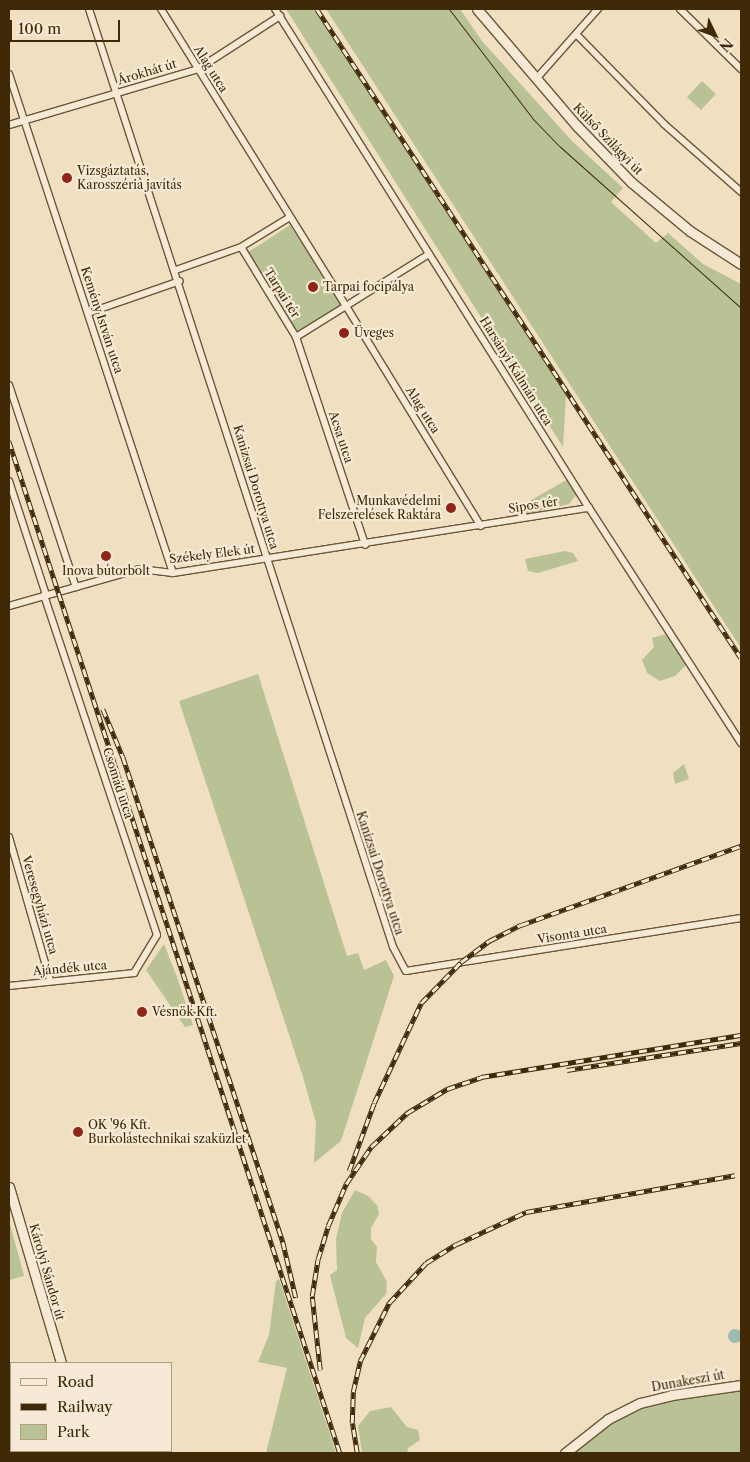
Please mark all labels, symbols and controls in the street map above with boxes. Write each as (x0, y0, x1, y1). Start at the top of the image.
scale bar (12, 10, 122, 42)
north arrow (690, 10, 740, 60)
text: 100 m (18, 19, 61, 38)
text: N (715, 34, 737, 56)
street label: Alag utca (191, 43, 231, 95)
street label: Árokhát út (116, 56, 178, 88)
street label: Külső Szilágyi út (570, 100, 646, 178)
place label: Vizsgáztatás, Karosszéria javítás (77, 164, 182, 192)
marker: Vizsgáztatás, Karosszéria javítás (61, 172, 73, 184)
street label: Kemény István utca (78, 265, 126, 375)
street label: Tarpai tér (261, 266, 303, 320)
place label: Tarpai focipálya (323, 280, 414, 294)
marker: Tarpai focipálya (307, 281, 319, 293)
street label: Harsányi Kálmán utca (477, 314, 555, 428)
place label: Üveges (354, 326, 394, 340)
marker: Üveges (338, 327, 350, 339)
street label: Alag utca (403, 384, 443, 436)
street label: Acsa utca (326, 409, 356, 465)
street label: Kanizsai Dorottya utca (230, 423, 282, 551)
place label: Munkavédelmi Felszerelések Raktára (317, 494, 441, 522)
street label: Sipos tér (507, 494, 559, 516)
marker: Munkavédelmi Felszerelések Raktára (445, 502, 457, 514)
street label: Székely Elek út (168, 542, 256, 566)
marker: Inova bútorbolt (100, 550, 112, 562)
place label: Inova bútorbolt (62, 564, 150, 578)
street label: Csomád utca (100, 746, 136, 820)
street label: Kanizsai Dorottya utca (353, 809, 407, 937)
street label: Veresegyházi utca (19, 854, 61, 956)
street label: Visonta utca (536, 921, 608, 947)
street label: Ajándék utca (32, 958, 108, 978)
place label: Vésnök Kft. (152, 1005, 217, 1019)
marker: Vésnök Kft. (136, 1006, 148, 1018)
place label: OK '96 Kft. Burkolástechnikai szaküzlet (88, 1118, 246, 1146)
marker: OK '96 Kft. Burkolástechnikai szaküzlet (72, 1126, 84, 1138)
street label: Károlyi Sándor út (26, 1222, 68, 1322)
legend (10, 1362, 172, 1452)
street label: Dunakeszi út (650, 1367, 726, 1395)
text: Road (57, 1372, 94, 1391)
text: Railway (57, 1397, 113, 1416)
text: Park (57, 1422, 90, 1441)

